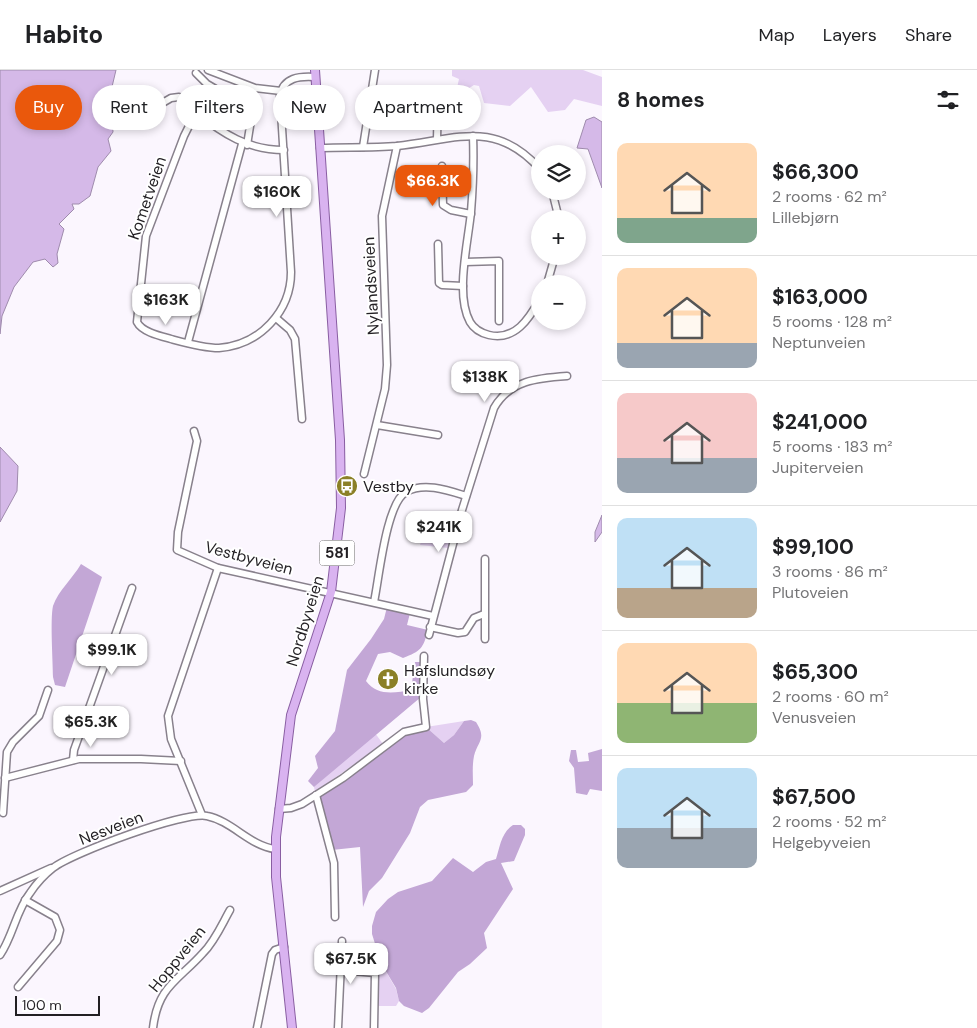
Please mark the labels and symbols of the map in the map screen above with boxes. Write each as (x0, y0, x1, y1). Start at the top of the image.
street label: Kometveien (123, 154, 171, 242)
pin: $66.3K (392, 164, 474, 207)
pin: $160K (242, 176, 312, 218)
street label: Nylandsveien (358, 236, 384, 336)
pin: $163K (131, 284, 201, 326)
pin: $138K (450, 360, 520, 403)
bus stop icon: Vestby (335, 474, 359, 498)
place label: Vestby (363, 476, 414, 497)
pin: $241K (404, 510, 474, 553)
street label: Vestbyveien (203, 536, 295, 580)
road number: 581 (320, 540, 354, 566)
street label: Nordbyveien (281, 573, 329, 669)
pin: $99.1K (71, 634, 153, 676)
place label: Hafslundsøy kirke (404, 660, 495, 699)
church icon: Hafslundsøy kirke (376, 667, 400, 691)
pin: $65.3K (50, 706, 132, 748)
street label: Nesveien (76, 806, 146, 850)
street label: Hoppveien (144, 922, 210, 996)
pin: $67.5K (310, 942, 392, 985)
scale bar (15, 993, 100, 1016)

